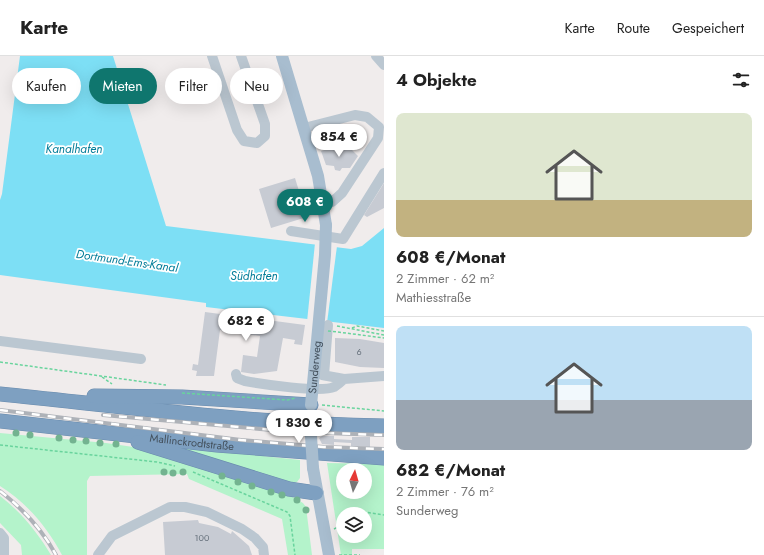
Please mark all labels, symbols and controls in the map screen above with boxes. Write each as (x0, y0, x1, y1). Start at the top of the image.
text: Karte (20, 14, 68, 41)
text: Karte (565, 18, 595, 38)
text: Route (617, 18, 650, 38)
text: Gespeichert (672, 18, 744, 38)
chip: Kaufen (12, 68, 81, 104)
chip: Mieten (89, 68, 157, 104)
chip: Filter (165, 68, 222, 104)
chip: Neu (230, 68, 283, 104)
text: 4 Objekte (396, 68, 477, 92)
icon: filters (730, 69, 752, 91)
pin: 854 € (311, 124, 367, 158)
text: 854 € (320, 127, 358, 146)
icon: home (538, 139, 610, 211)
water label: Kanalhafen (46, 140, 102, 158)
pin: 608 € (277, 189, 333, 223)
text: 608 € (286, 192, 324, 211)
water label: Dortmund-Ems-Kanal (75, 245, 180, 277)
text: 608 €/Monat (396, 245, 505, 269)
water label: Südhafen (230, 267, 278, 285)
text: 2 Zimmer · 62 m² (396, 269, 494, 288)
text: Mathiesstraße (396, 288, 471, 307)
pin: 682 € (218, 308, 274, 342)
text: 682 € (227, 311, 265, 330)
street label: Sunderweg (304, 340, 325, 394)
house number: 6 (356, 345, 362, 358)
icon: home (538, 352, 610, 424)
pin: 1 830 € (262, 410, 336, 444)
text: 1 830 € (275, 413, 323, 432)
street label: Mallinckrodtstraße (149, 430, 235, 454)
text: 682 €/Monat (396, 458, 505, 482)
north arrow (336, 463, 372, 499)
map controls (336, 463, 372, 543)
text: 2 Zimmer · 76 m² (396, 482, 494, 501)
text: Sunderweg (396, 501, 458, 520)
button: layers (336, 507, 372, 543)
house number: 100 (195, 531, 210, 544)

